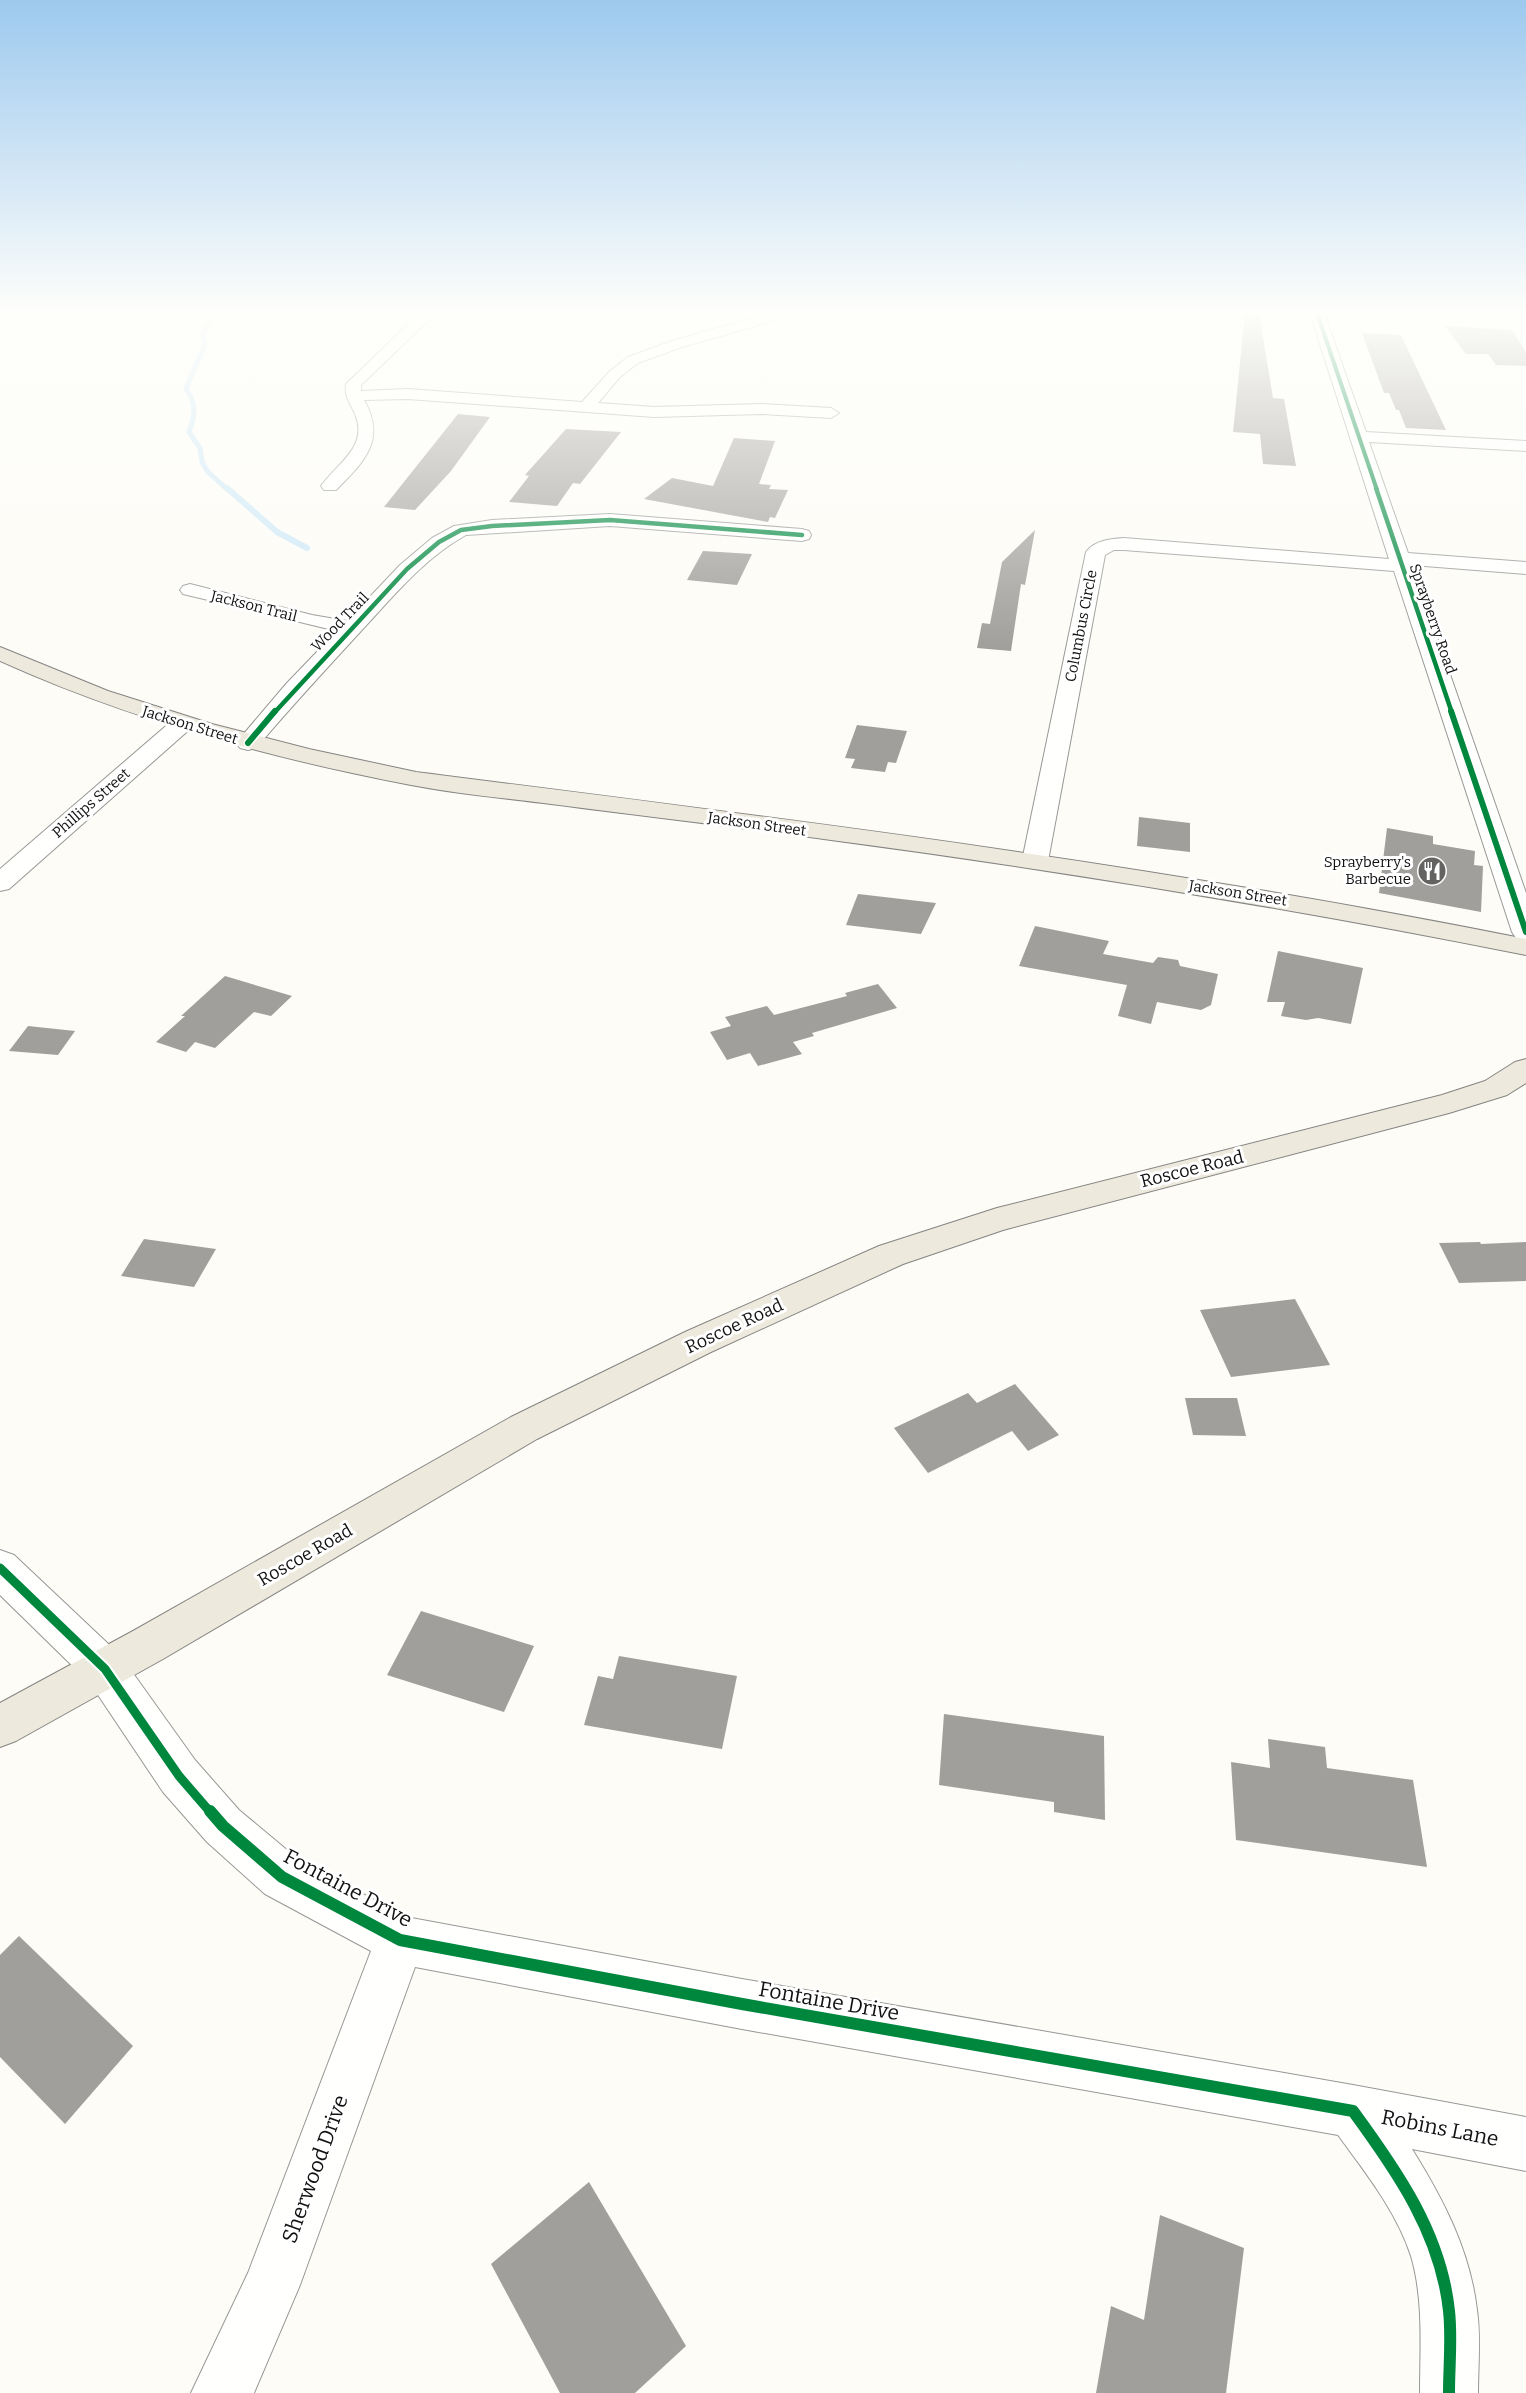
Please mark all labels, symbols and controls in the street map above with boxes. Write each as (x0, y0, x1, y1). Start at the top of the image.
street label: Sprayberry Road (1406, 561, 1460, 677)
street label: Columbus Circle (1061, 568, 1101, 684)
street label: Jackson Trail (208, 586, 299, 625)
street label: Wood Trail (307, 589, 373, 655)
street label: Jackson Street (139, 702, 240, 748)
street label: Phillips Street (48, 764, 134, 842)
street label: Jackson Street (706, 808, 808, 840)
place label: Sprayberry's Barbecue (1324, 853, 1411, 888)
restaurant icon: Sprayberry's Barbecue (1416, 855, 1448, 887)
street label: Jackson Street (1187, 876, 1289, 910)
street label: Roscoe Road (1138, 1145, 1246, 1192)
street label: Roscoe Road (682, 1294, 787, 1358)
street label: Roscoe Road (254, 1519, 356, 1591)
street label: Fontaine Drive (279, 1843, 417, 1933)
street label: Fontaine Drive (757, 1976, 901, 2026)
street label: Sherwood Drive (276, 2091, 354, 2247)
street label: Robins Lane (1379, 2104, 1501, 2152)

